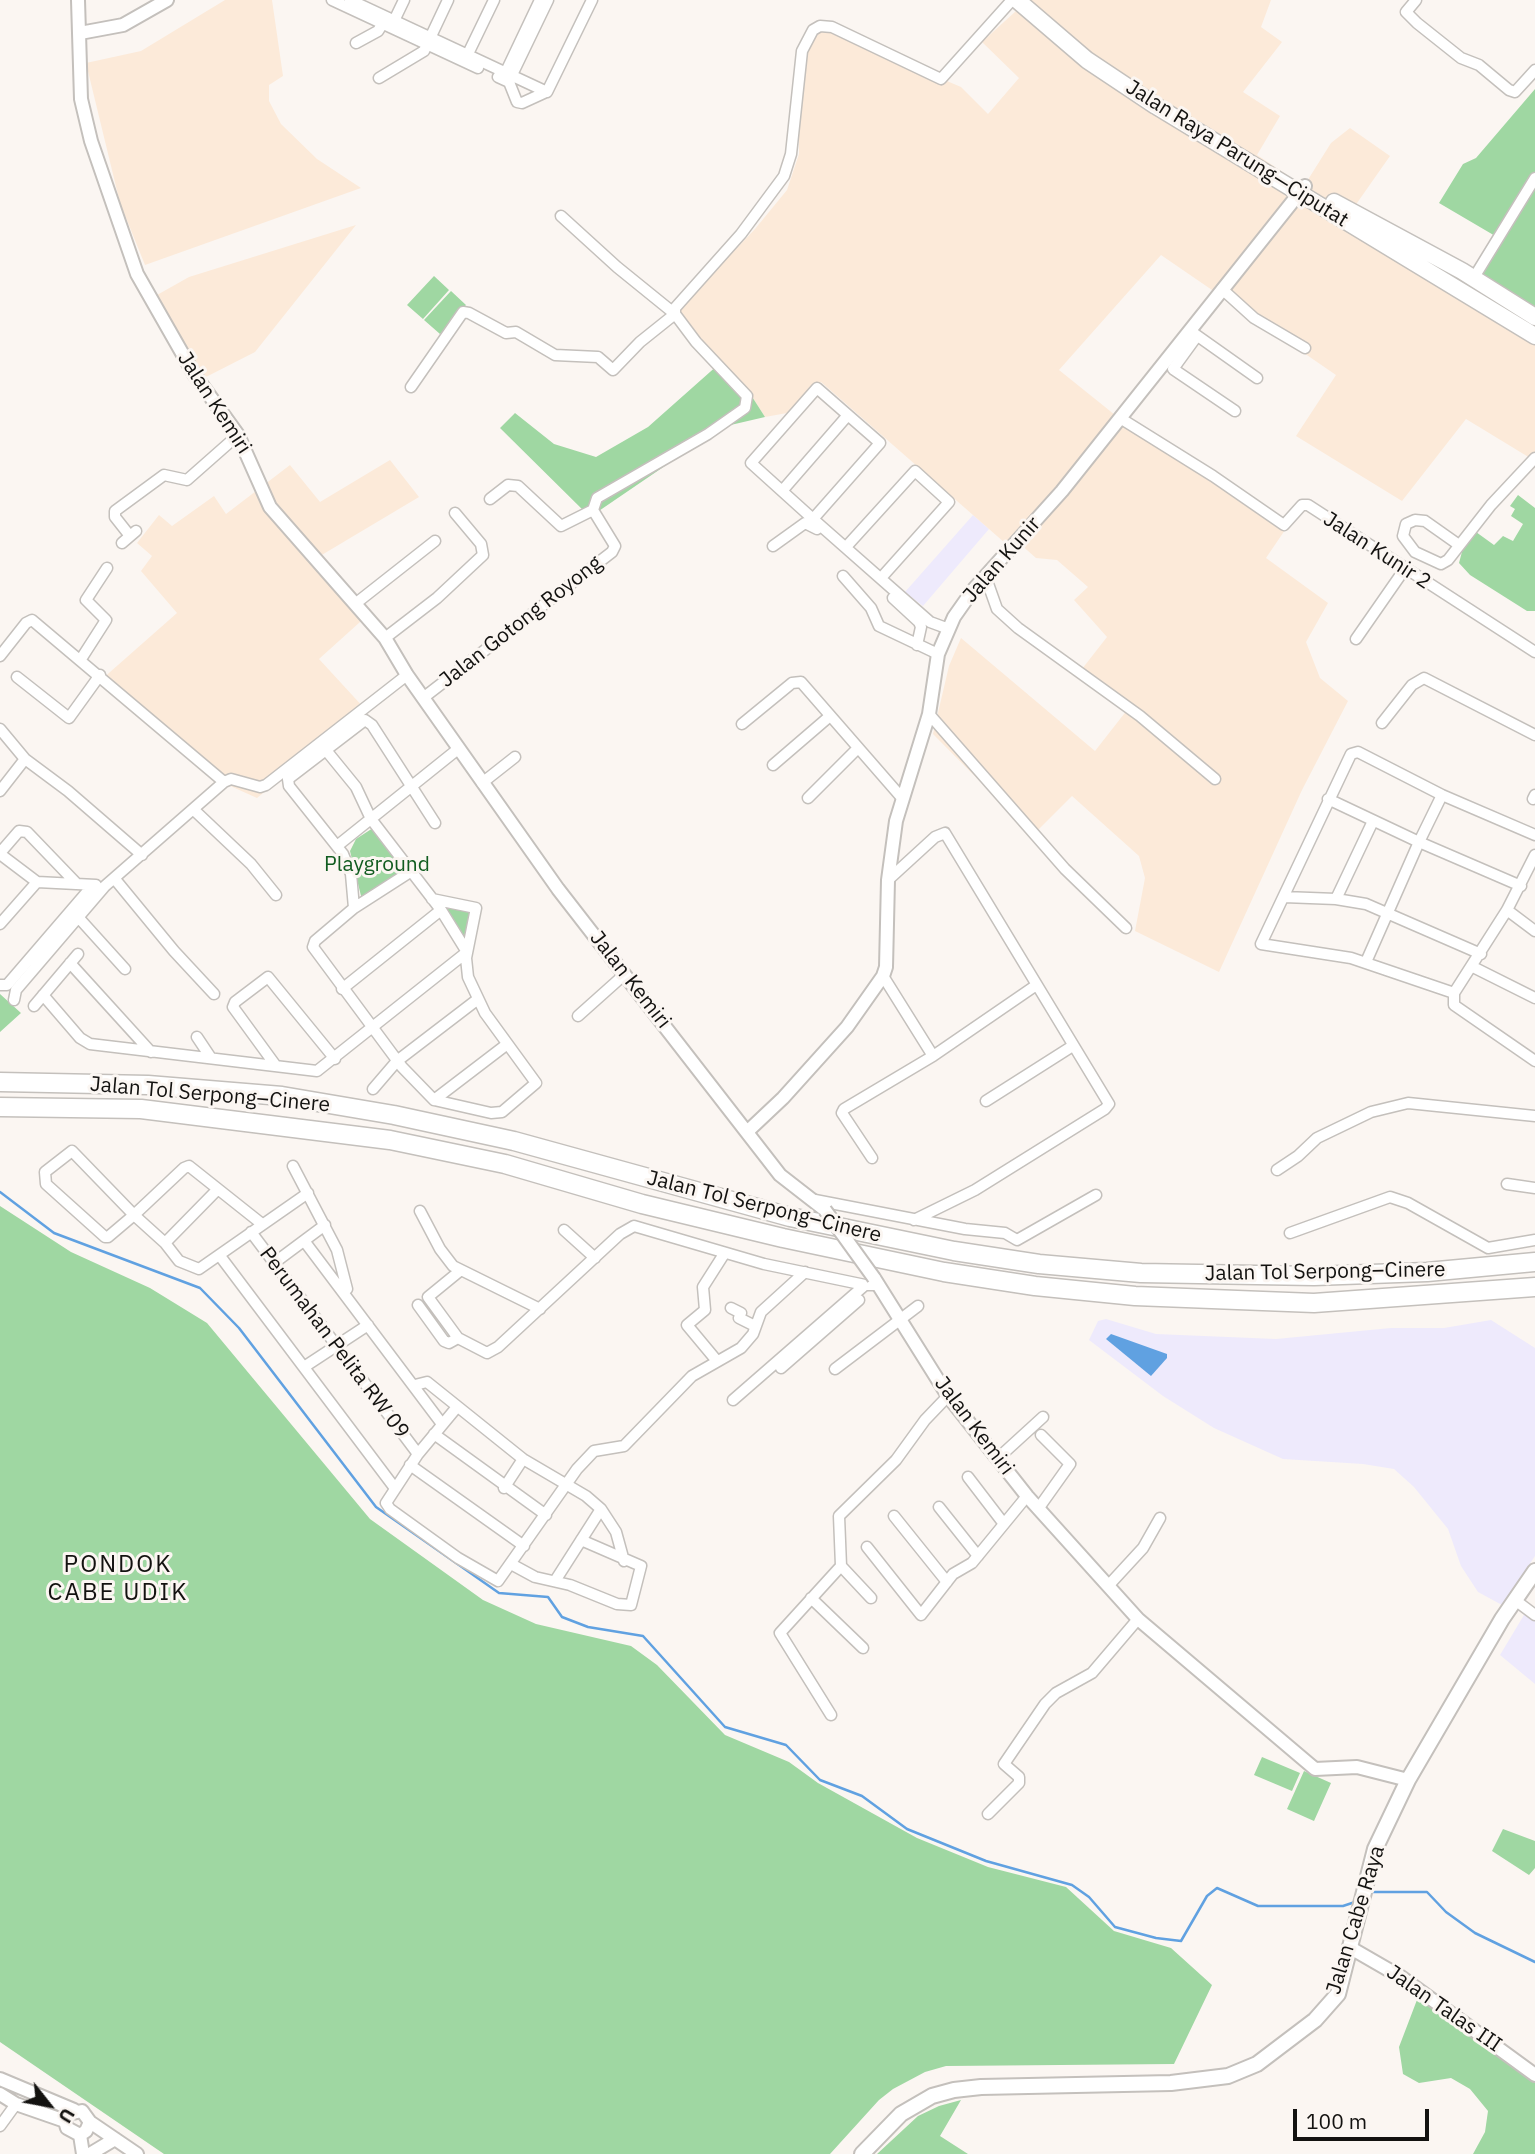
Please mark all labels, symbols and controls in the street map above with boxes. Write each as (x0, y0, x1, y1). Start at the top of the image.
street label: Jalan Raya Parung—Ciputat (1121, 75, 1353, 233)
street label: Jalan Kemiri (172, 347, 256, 459)
street label: Jalan Kunir 2 (1318, 507, 1436, 595)
street label: Jalan Kunir (958, 512, 1046, 608)
street label: Jalan Gotong Royong (435, 551, 607, 693)
park label: Playground (324, 852, 430, 878)
street label: Jalan Kemiri (584, 926, 676, 1034)
street label: Jalan Tol Serpong–Cinere (89, 1072, 331, 1118)
street label: Jalan Tol Serpong–Cinere (644, 1166, 884, 1248)
street label: Perumahan Pelita RW 09 (254, 1242, 414, 1444)
street label: Jalan Tol Serpong–Cinere (1204, 1257, 1446, 1287)
street label: Jalan Kemiri (929, 1372, 1019, 1480)
district label: PONDOK CABE UDIK (49, 1551, 187, 1607)
street label: Jalan Cabe Raya (1321, 1842, 1391, 1998)
street label: Jalan Talas III (1382, 1960, 1506, 2058)
north arrow (14, 2070, 84, 2140)
scale bar (1297, 2094, 1434, 2138)
text: U (53, 2104, 81, 2128)
text: 100 m (1306, 2107, 1367, 2135)

